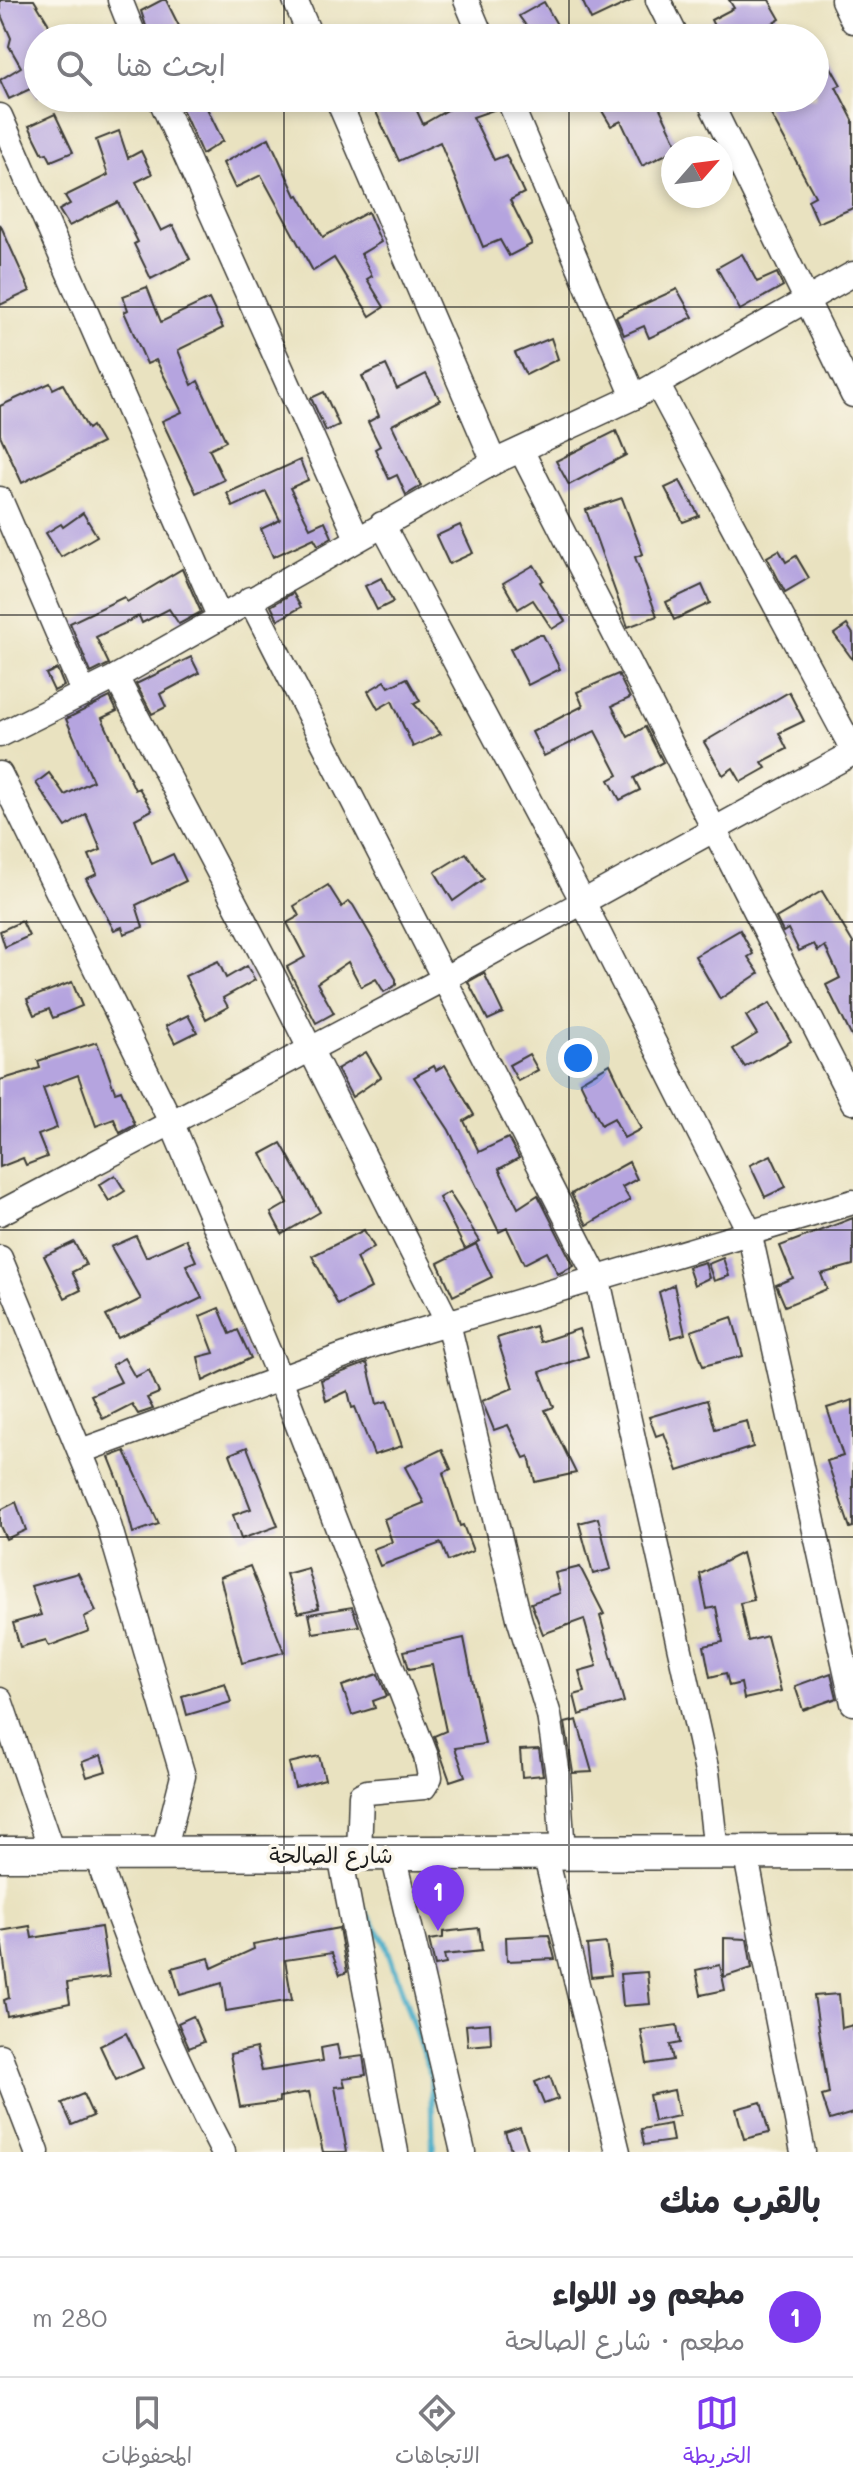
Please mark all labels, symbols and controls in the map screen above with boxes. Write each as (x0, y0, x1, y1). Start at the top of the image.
search box (24, 24, 829, 112)
text: ابحث هنا (116, 44, 226, 84)
icon: search (52, 46, 96, 90)
north arrow (661, 136, 733, 208)
your location (558, 1038, 598, 1078)
street label: شارع الصالحة (269, 1840, 393, 1871)
pin: 1 (412, 1865, 464, 1931)
text: بالقرب منك (660, 2177, 821, 2222)
text: مطعم ود اللواء (552, 2272, 745, 2312)
text: 280 m (32, 2300, 107, 2334)
text: 1 (789, 2300, 801, 2334)
text: مطعم · شارع الصالحة (505, 2323, 745, 2357)
tab: المحفوظات (101, 2391, 192, 2475)
tab: الاتجاهات (395, 2391, 480, 2475)
tab: الخريطة (683, 2391, 752, 2475)

